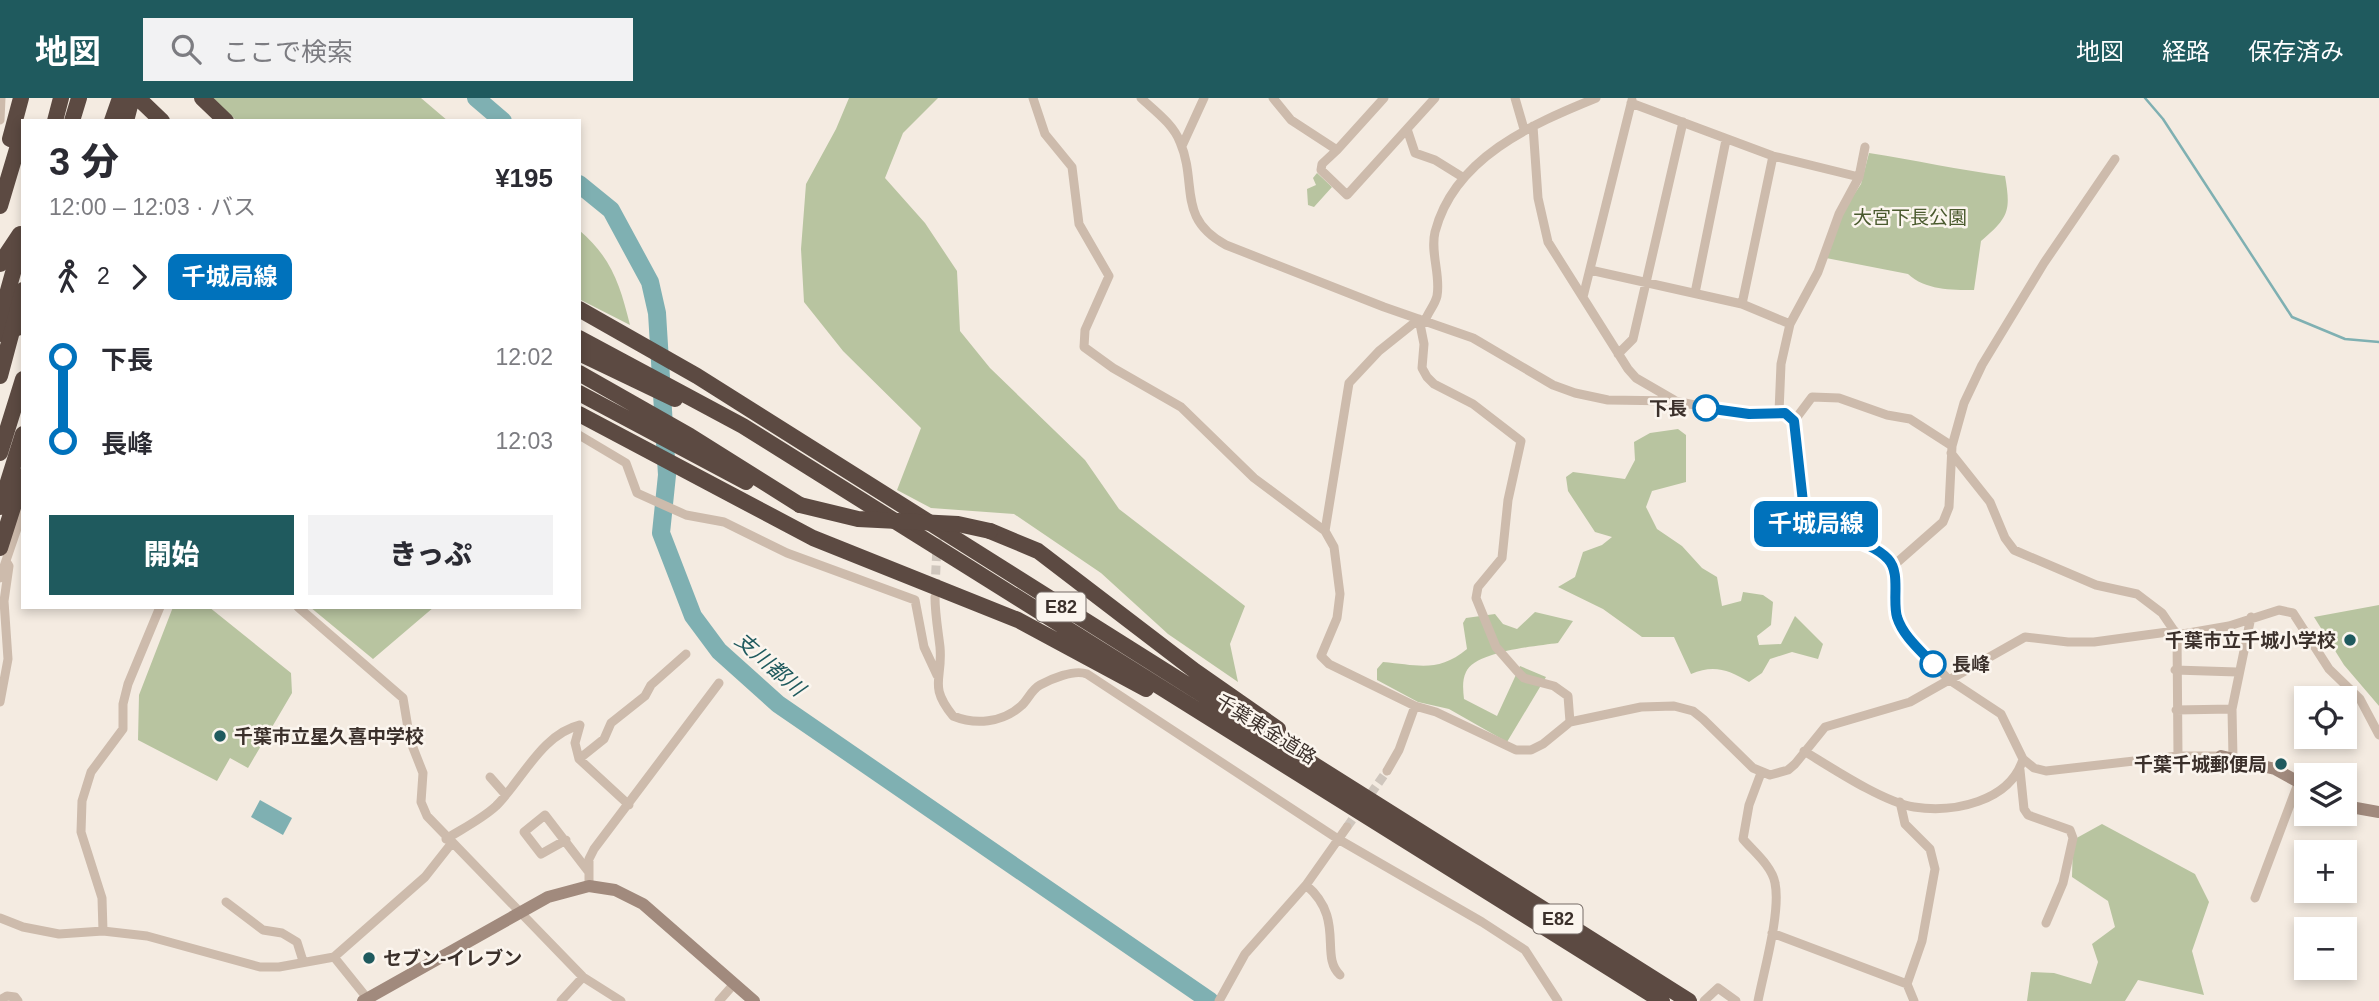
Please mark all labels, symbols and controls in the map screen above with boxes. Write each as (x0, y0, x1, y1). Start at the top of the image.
search box (143, 18, 633, 81)
icon: search (167, 30, 205, 68)
text: 地図 (35, 33, 101, 70)
text: ここで検索 (223, 37, 353, 67)
text: 地図 (2076, 38, 2124, 65)
text: 経路 (2162, 38, 2210, 65)
text: 保存済み (2248, 38, 2344, 65)
text: 3 分 (49, 141, 119, 183)
text: ¥195 (495, 163, 553, 193)
text: 12:00 – 12:03 · バス (49, 194, 256, 220)
park label: 大宮下長公園 (1853, 207, 1967, 228)
icon: walk (49, 258, 87, 296)
icon: forward (120, 258, 158, 296)
text: 2 (97, 263, 110, 289)
text: 千城局線 (182, 263, 278, 290)
text: 12:02 (495, 344, 553, 370)
text: 下長 (101, 345, 153, 375)
marker: 下長 (1693, 395, 1719, 421)
place label: 下長 (1649, 398, 1687, 419)
text: 12:03 (495, 428, 553, 454)
text: 長峰 (101, 429, 153, 459)
line badge: 千城局線 (1767, 501, 1865, 547)
text: 千城局線 (1768, 510, 1864, 537)
button: 開始 (49, 515, 294, 595)
button: きっぷ (308, 515, 553, 595)
road number: E82 (1036, 592, 1086, 622)
water label: 支川都川 (731, 628, 811, 702)
place label: 千葉市立千城小学校 (2165, 630, 2336, 651)
marker: 千葉市立千城小学校 (2342, 632, 2358, 648)
marker: 長峰 (1920, 651, 1946, 677)
place label: 長峰 (1952, 654, 1990, 675)
map controls (2294, 686, 2357, 980)
button: locate (2294, 686, 2357, 749)
street label: 千葉東金道路 (1212, 690, 1320, 768)
place label: 千葉市立星久喜中学校 (234, 726, 424, 747)
marker: 千葉市立星久喜中学校 (212, 728, 228, 744)
place label: 千葉千城郵便局 (2134, 754, 2267, 775)
marker: 千葉千城郵便局 (2273, 756, 2289, 772)
button: layers (2294, 763, 2357, 826)
button: + (2294, 840, 2357, 903)
road number: E82 (1534, 904, 1582, 934)
button: − (2294, 917, 2357, 980)
place label: セブン-イレブン (383, 948, 522, 969)
marker: セブン-イレブン (361, 950, 377, 966)

